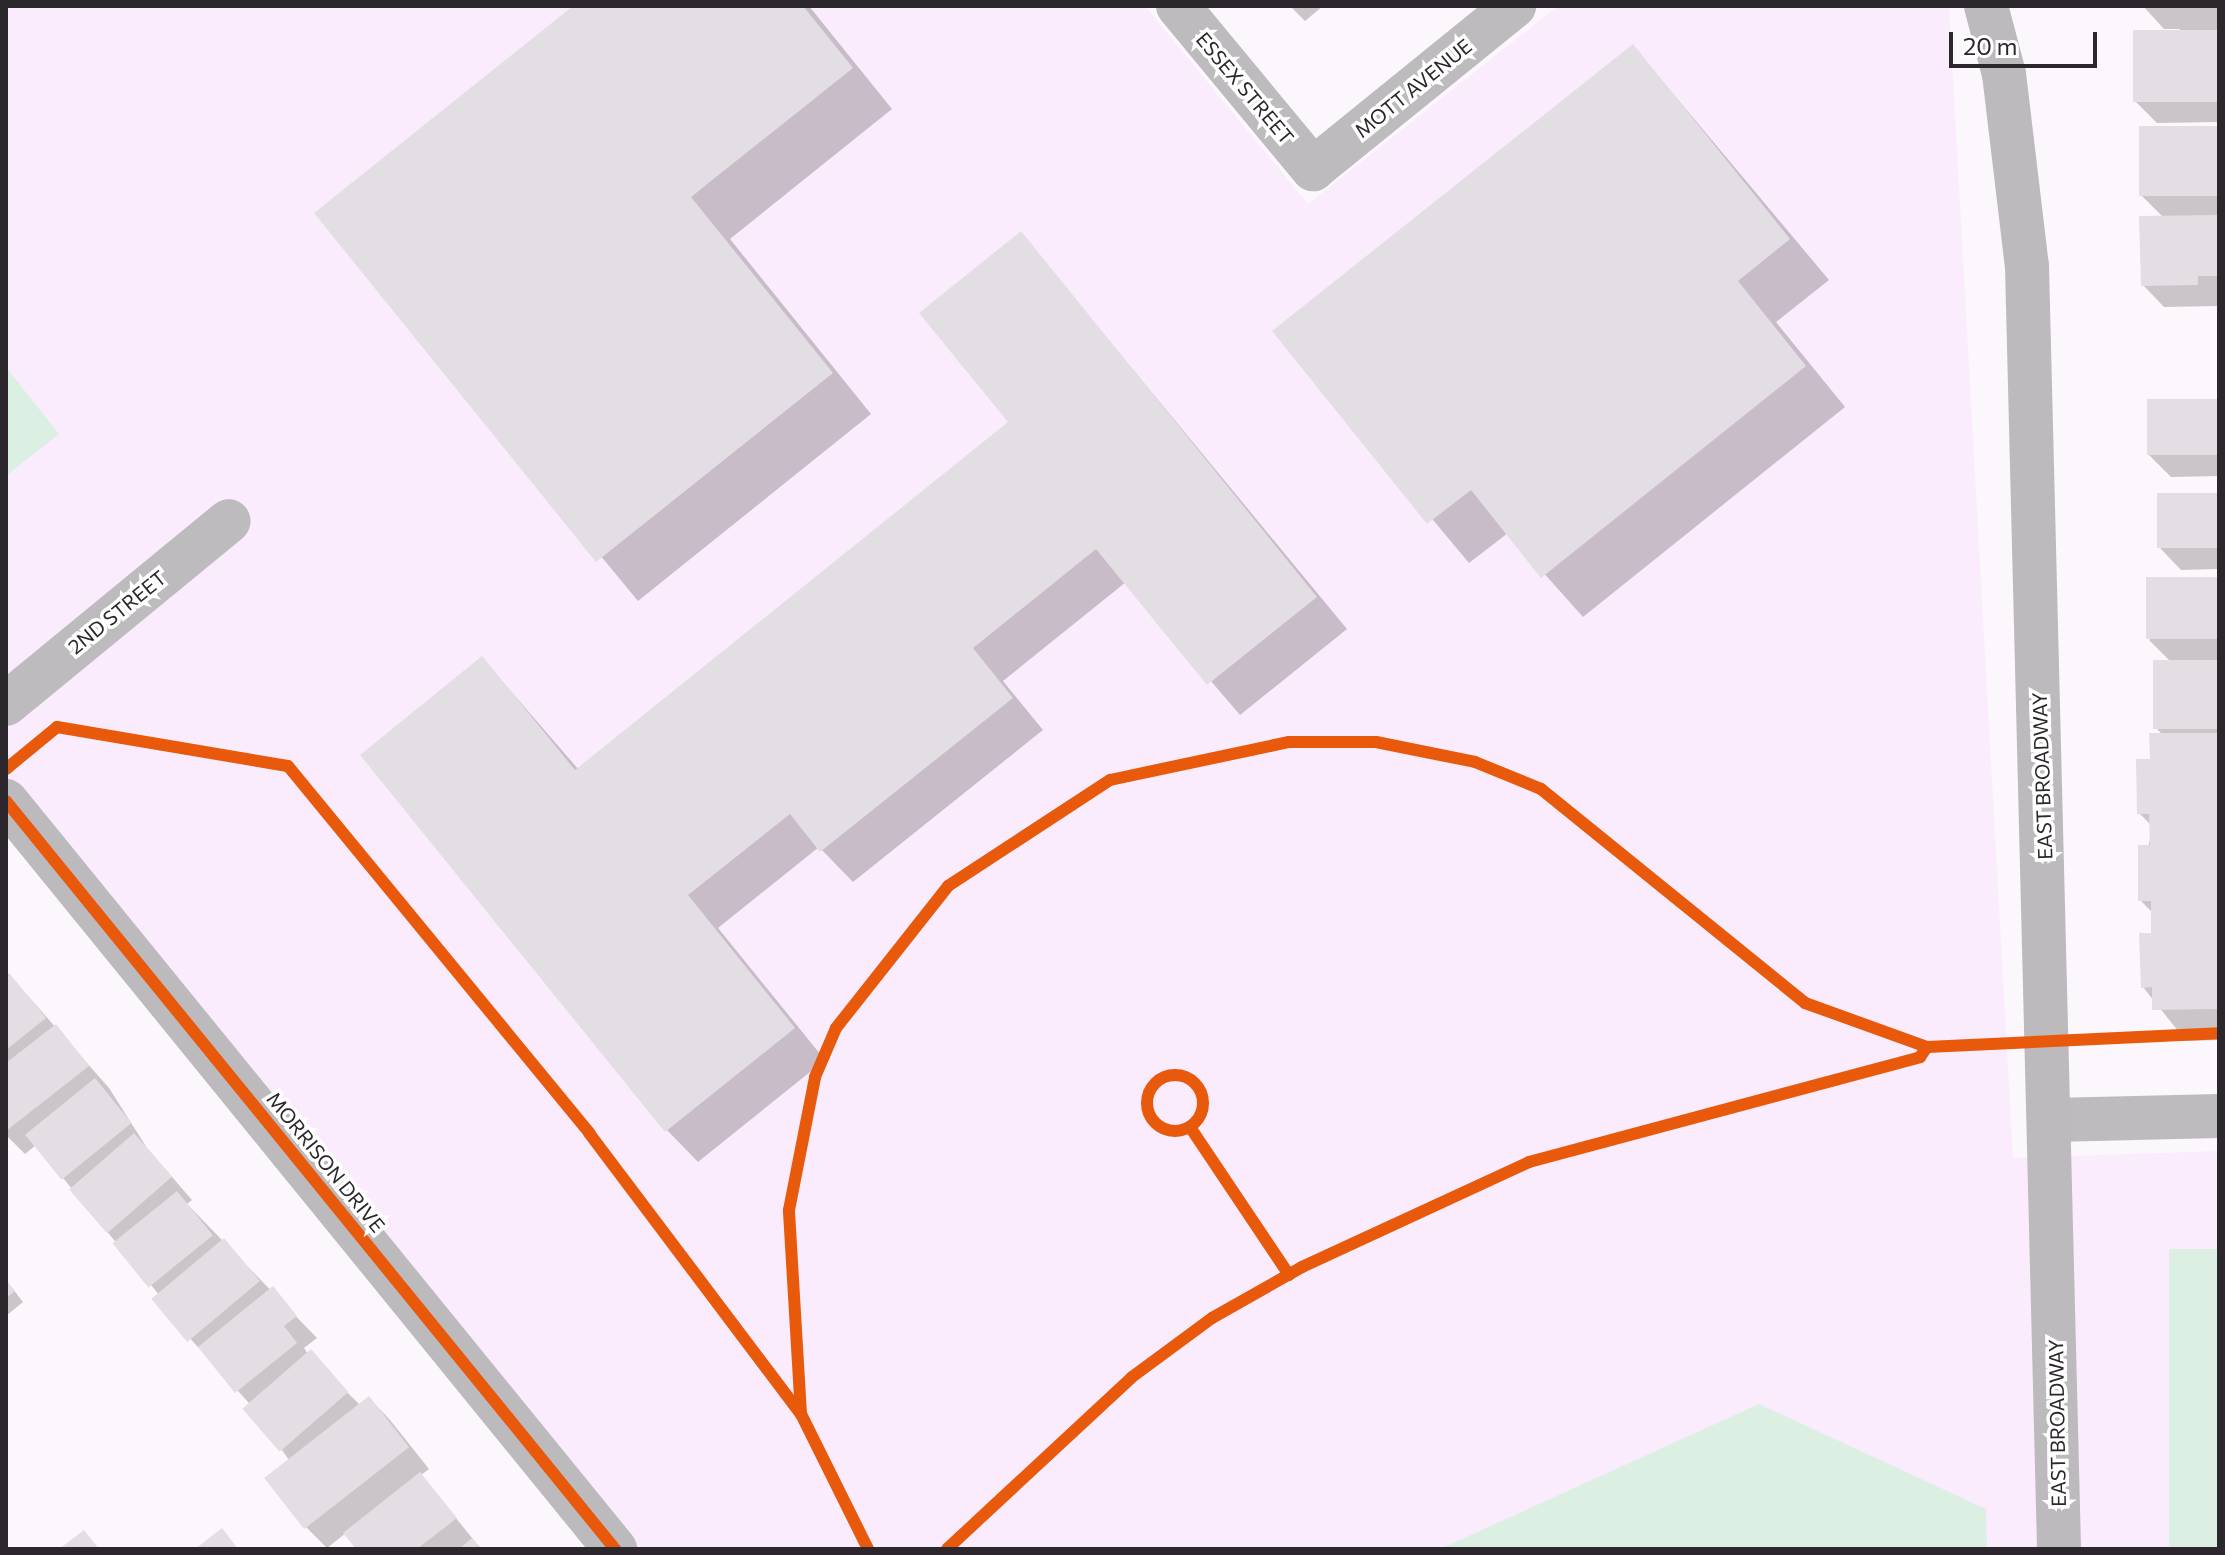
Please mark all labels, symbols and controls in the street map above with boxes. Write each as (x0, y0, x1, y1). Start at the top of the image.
scale bar (1953, 16, 2101, 66)
street label: ESSEX STREET (1191, 27, 1299, 149)
text: 20 m (1963, 31, 2017, 60)
street label: MOTT AVENUE (1350, 34, 1476, 142)
street label: 2ND STREET (63, 565, 171, 659)
street label: EAST BROADWAY (2027, 692, 2057, 860)
street label: MORRISON DRIVE (262, 1087, 390, 1237)
street label: EAST BROADWAY (2044, 1339, 2070, 1507)

